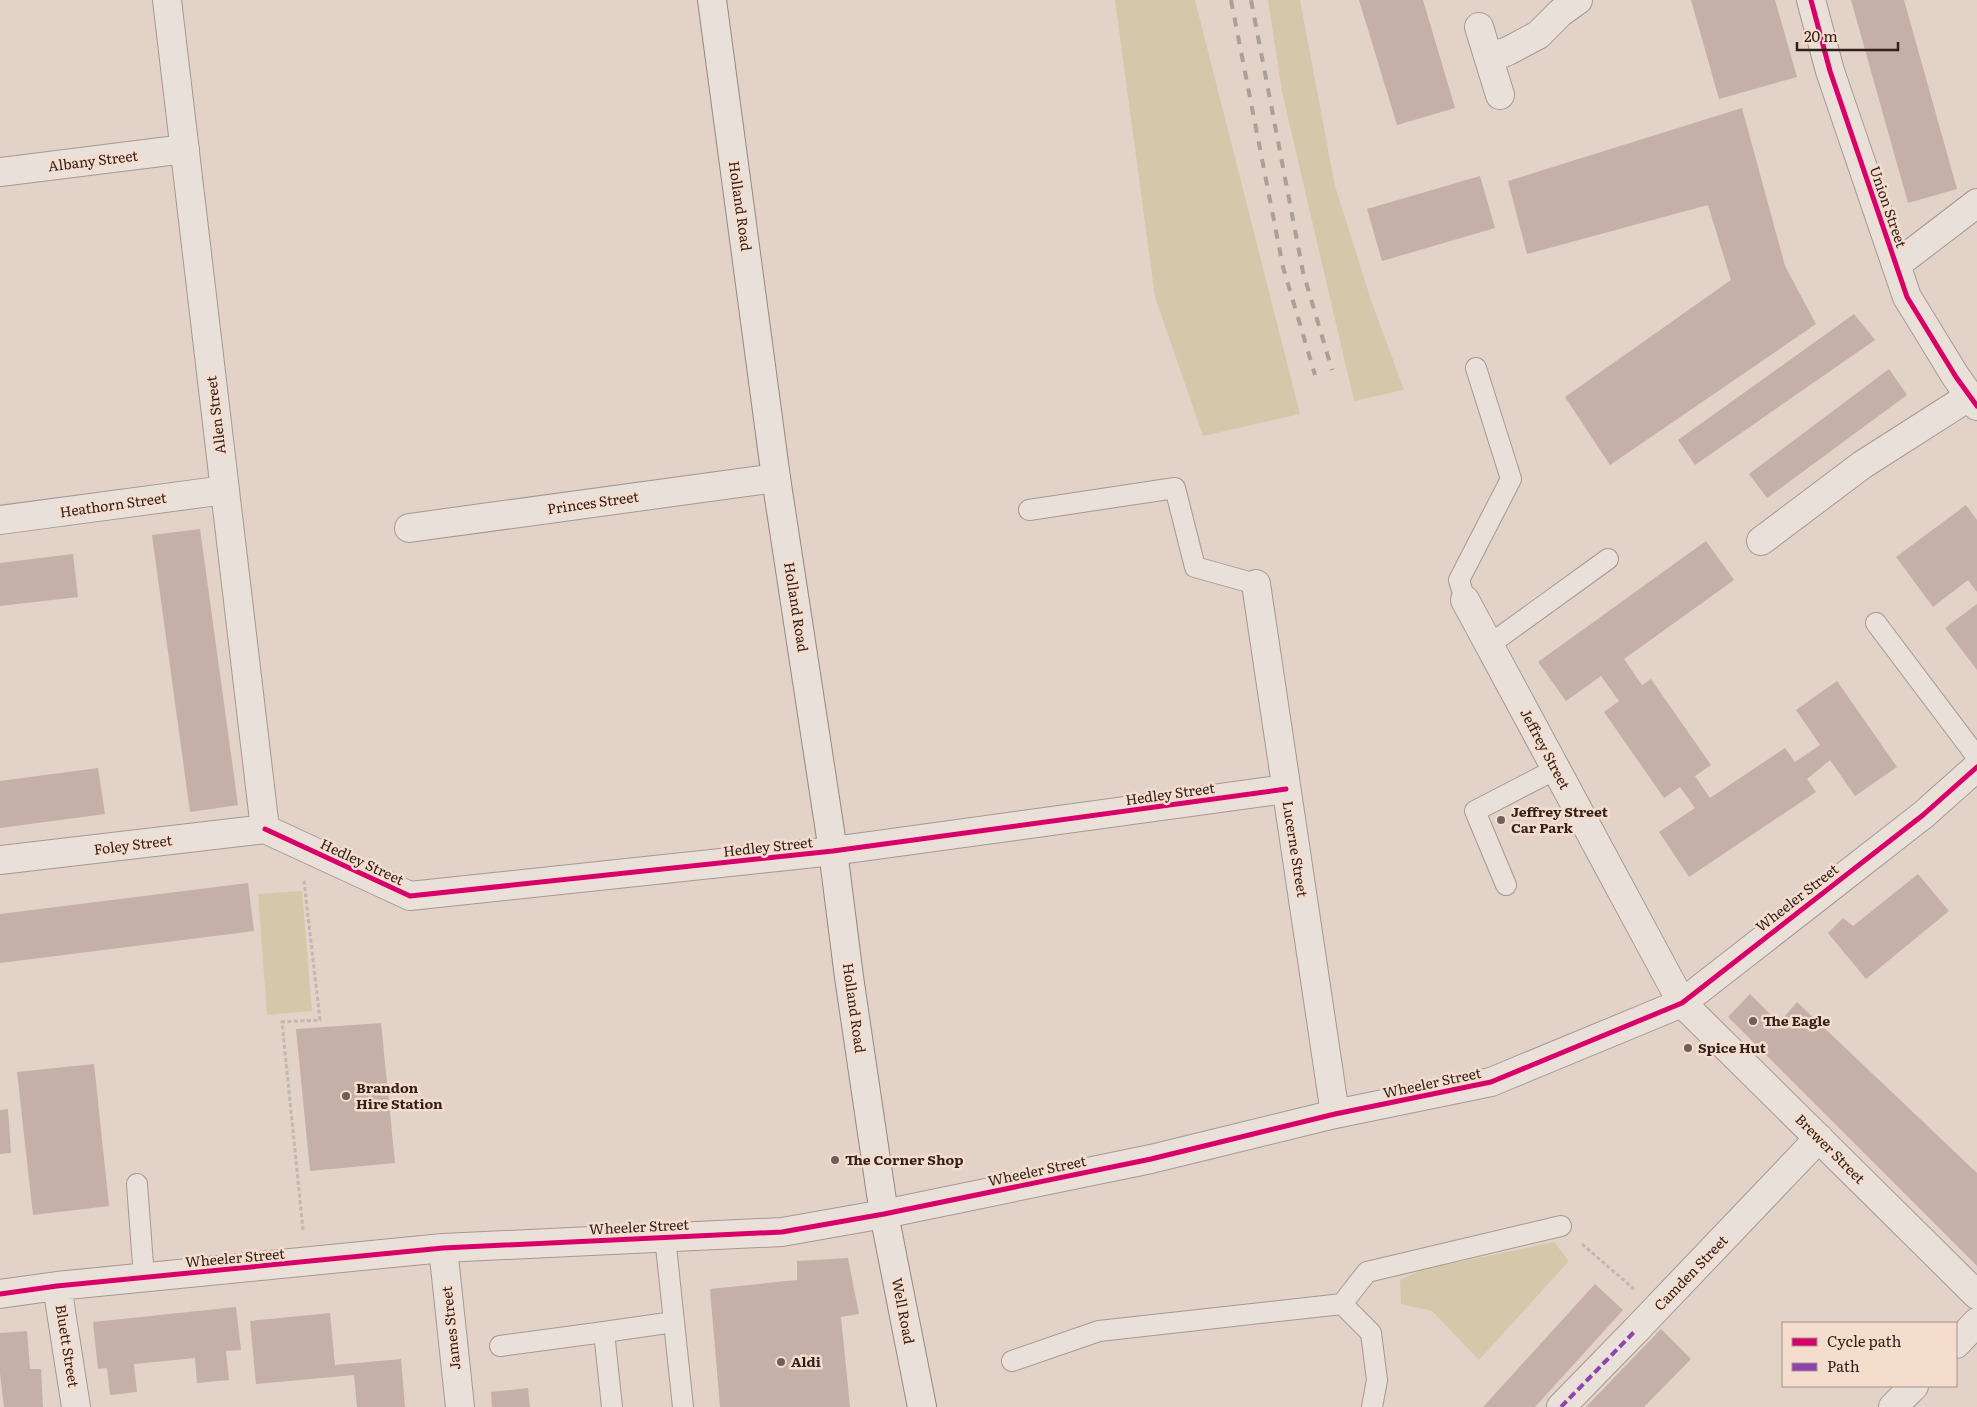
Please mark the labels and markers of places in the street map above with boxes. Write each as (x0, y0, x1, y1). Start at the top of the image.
place label: Jeffrey Street Car Park (1511, 801, 1609, 837)
marker: Jeffrey Street Car Park (1495, 814, 1507, 826)
place label: The Eagle (1763, 1010, 1830, 1030)
marker: The Eagle (1747, 1015, 1759, 1027)
place label: Spice Hut (1698, 1037, 1767, 1057)
marker: Spice Hut (1682, 1042, 1694, 1054)
place label: Brandon Hire Station (356, 1077, 443, 1113)
marker: Brandon Hire Station (340, 1090, 352, 1102)
place label: The Corner Shop (845, 1149, 963, 1169)
marker: The Corner Shop (829, 1154, 841, 1166)
place label: Aldi (791, 1351, 821, 1371)
marker: Aldi (775, 1356, 787, 1368)

